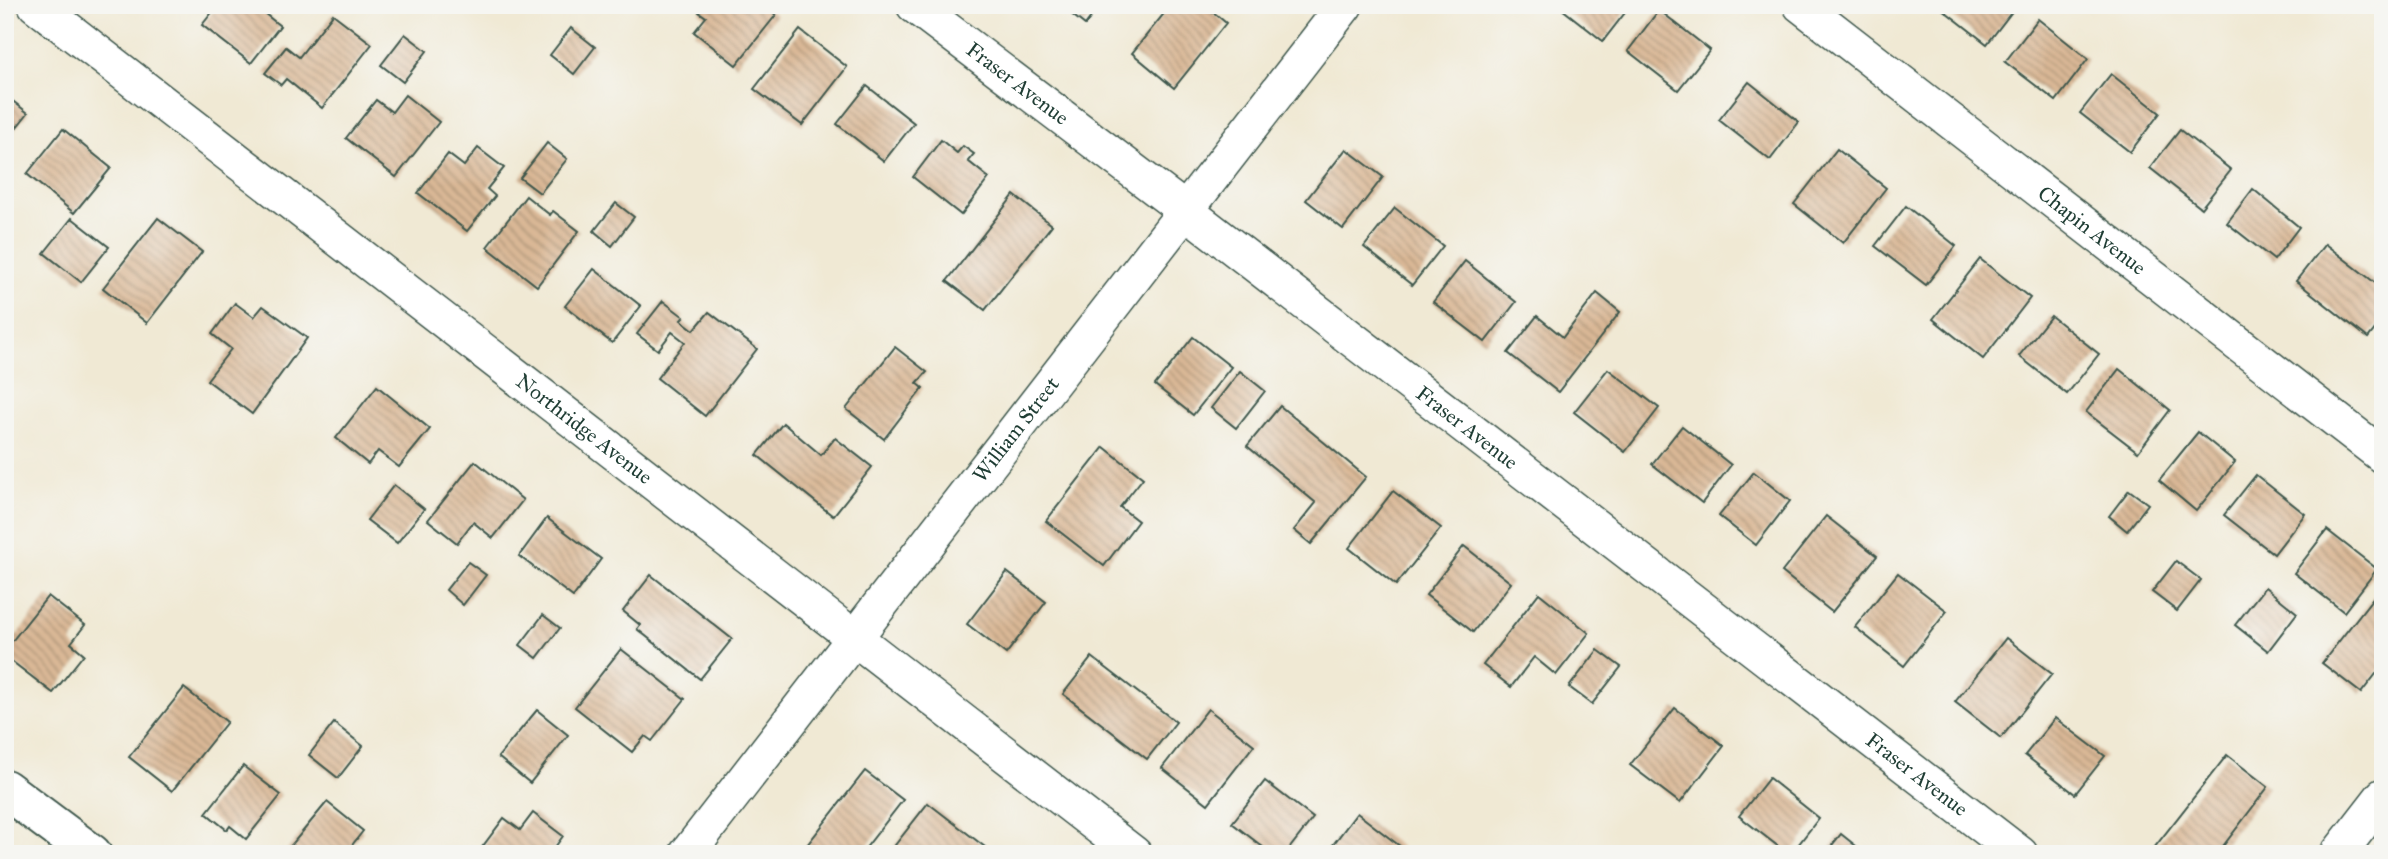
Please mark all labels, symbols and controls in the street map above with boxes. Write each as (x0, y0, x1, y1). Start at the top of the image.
street label: Fraser Avenue (961, 36, 1074, 131)
street label: Chapin Avenue (2032, 180, 2151, 281)
street label: Northridge Avenue (511, 368, 658, 490)
street label: William Street (967, 371, 1065, 487)
street label: Fraser Avenue (1411, 380, 1523, 475)
street label: Fraser Avenue (1861, 727, 1973, 822)

